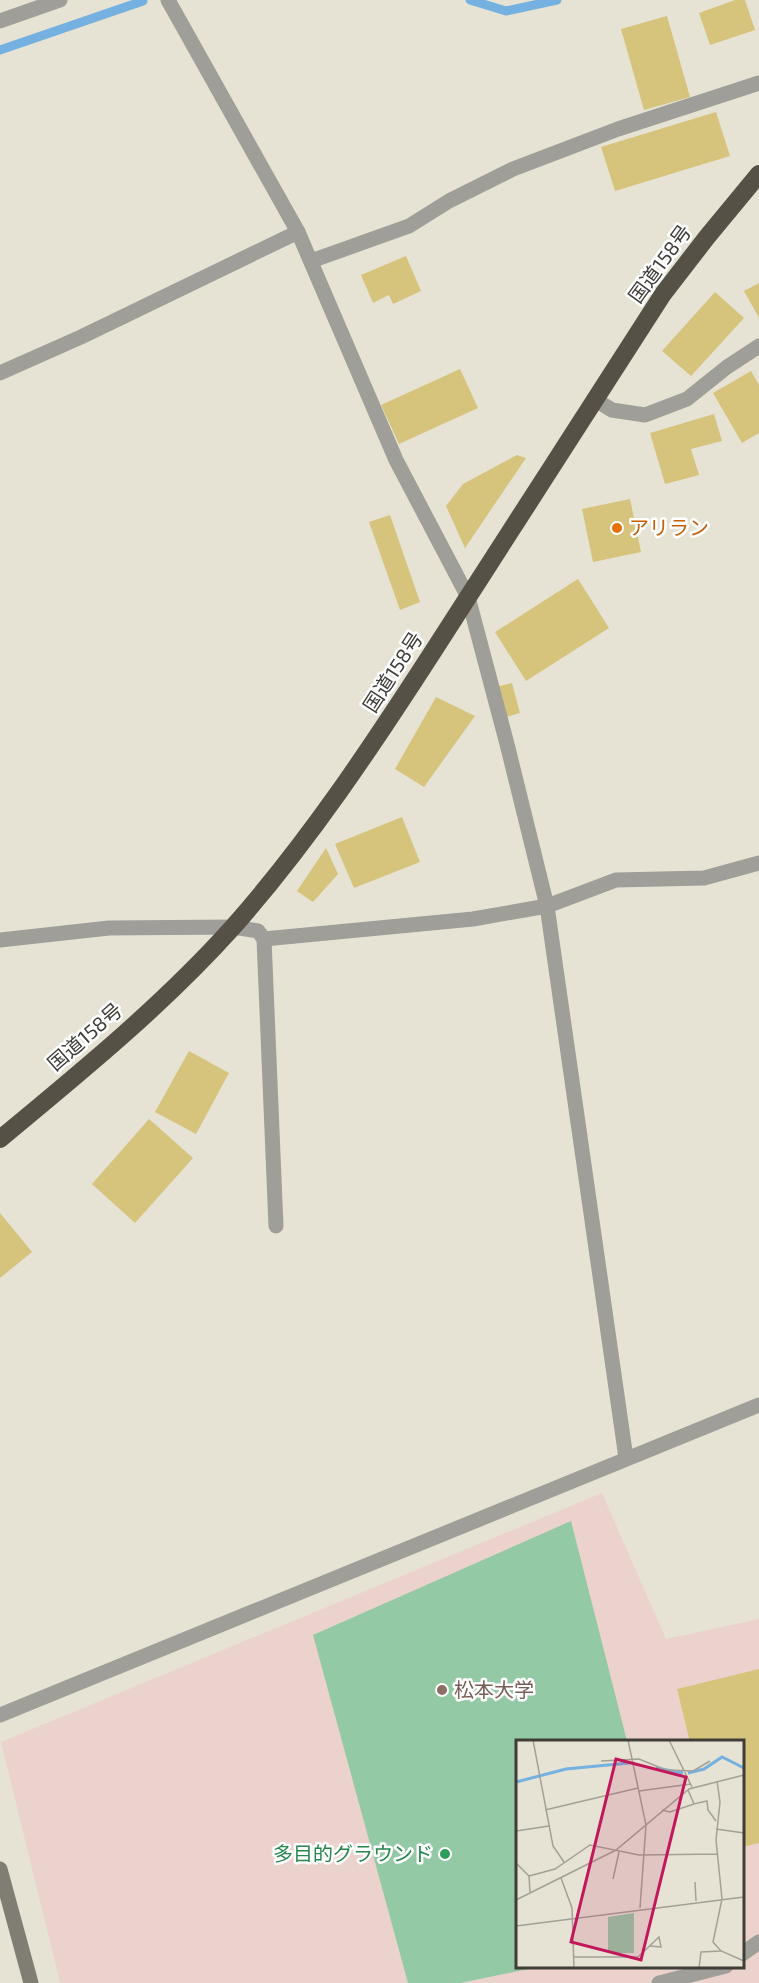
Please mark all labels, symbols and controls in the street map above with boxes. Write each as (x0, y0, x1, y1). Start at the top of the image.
street label: 国道158号 (623, 220, 696, 307)
place label: アリラン (629, 515, 709, 539)
marker: アリラン (610, 521, 624, 535)
street label: 国道158号 (357, 627, 427, 716)
street label: 国道158号 (42, 997, 126, 1075)
place label: 松本大学 (454, 1677, 534, 1701)
marker: 松本大学 (435, 1683, 449, 1697)
inset map (516, 1740, 744, 1968)
place label: 多目的グラウンド (273, 1841, 433, 1865)
marker: 多目的グラウンド (438, 1847, 452, 1861)

